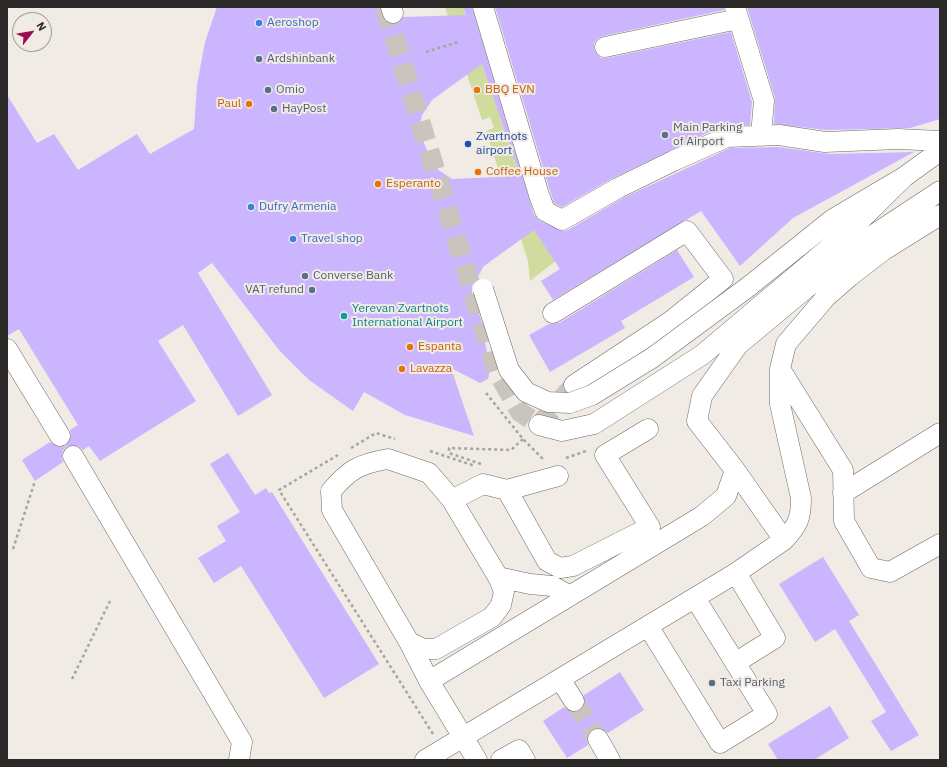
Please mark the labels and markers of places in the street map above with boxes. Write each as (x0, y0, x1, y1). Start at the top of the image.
place label: Aeroshop (267, 16, 319, 30)
marker: Aeroshop (254, 18, 264, 28)
place label: Ardshinbank (267, 52, 335, 66)
marker: Ardshinbank (254, 54, 264, 64)
place label: Omio (276, 83, 305, 97)
place label: BBQ EVN (485, 83, 535, 97)
marker: Omio (263, 85, 273, 95)
marker: BBQ EVN (472, 85, 482, 95)
place label: Paul (217, 97, 241, 111)
marker: Paul (244, 99, 254, 109)
place label: HayPost (282, 102, 327, 116)
marker: HayPost (269, 104, 279, 114)
place label: Main Parking of Airport (673, 121, 742, 149)
place label: Zvartnots airport (476, 130, 527, 158)
marker: Main Parking of Airport (660, 130, 670, 140)
marker: Zvartnots airport (463, 139, 473, 149)
place label: Coffee House (486, 165, 558, 179)
marker: Coffee House (473, 167, 483, 177)
place label: Esperanto (386, 177, 441, 191)
marker: Esperanto (373, 179, 383, 189)
place label: Dufry Armenia (259, 200, 336, 214)
marker: Dufry Armenia (246, 202, 256, 212)
place label: Travel shop (301, 232, 363, 246)
marker: Travel shop (288, 234, 298, 244)
place label: Converse Bank (313, 269, 393, 283)
marker: Converse Bank (300, 271, 310, 281)
place label: VAT refund (245, 283, 304, 297)
marker: VAT refund (307, 285, 317, 295)
place label: Yerevan Zvartnots International Airport (352, 302, 463, 330)
marker: Yerevan Zvartnots International Airport (339, 311, 349, 321)
place label: Espanta (418, 340, 462, 354)
marker: Espanta (405, 342, 415, 352)
place label: Lavazza (410, 362, 452, 376)
marker: Lavazza (397, 364, 407, 374)
place label: Taxi Parking (720, 676, 785, 690)
marker: Taxi Parking (707, 678, 717, 688)

